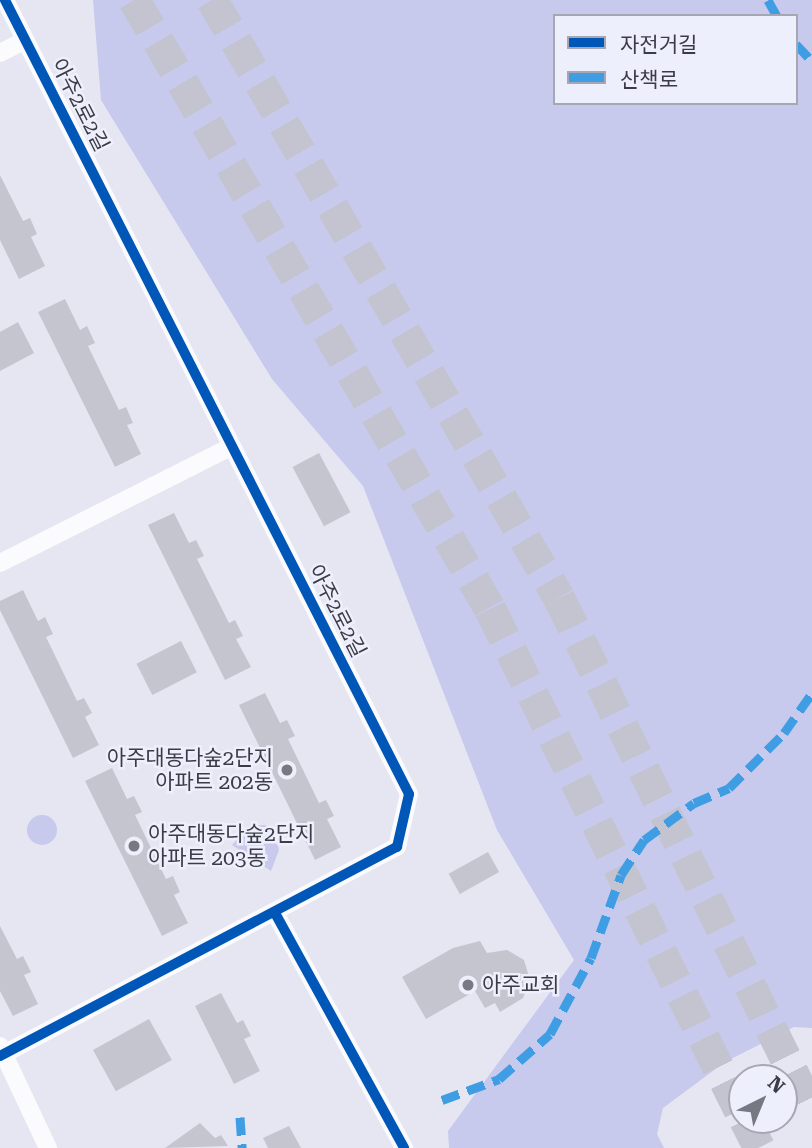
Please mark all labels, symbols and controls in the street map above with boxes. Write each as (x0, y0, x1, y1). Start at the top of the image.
legend (553, 14, 798, 105)
text: 자전거길 (620, 33, 697, 57)
street label: 아주2로2길 (46, 54, 114, 156)
text: 산책로 (620, 68, 678, 92)
street label: 아주2로2길 (303, 560, 371, 662)
place label: 아주대동다숲2단지 아파트 202동 (107, 745, 273, 795)
marker: 아주대동다숲2단지 아파트 202동 (279, 762, 295, 778)
place label: 아주대동다숲2단지 아파트 203동 (148, 821, 314, 871)
marker: 아주대동다숲2단지 아파트 203동 (126, 838, 142, 854)
place label: 아주교회 (482, 972, 559, 998)
marker: 아주교회 (460, 977, 476, 993)
north arrow (728, 1064, 798, 1134)
text: N (763, 1071, 789, 1098)

